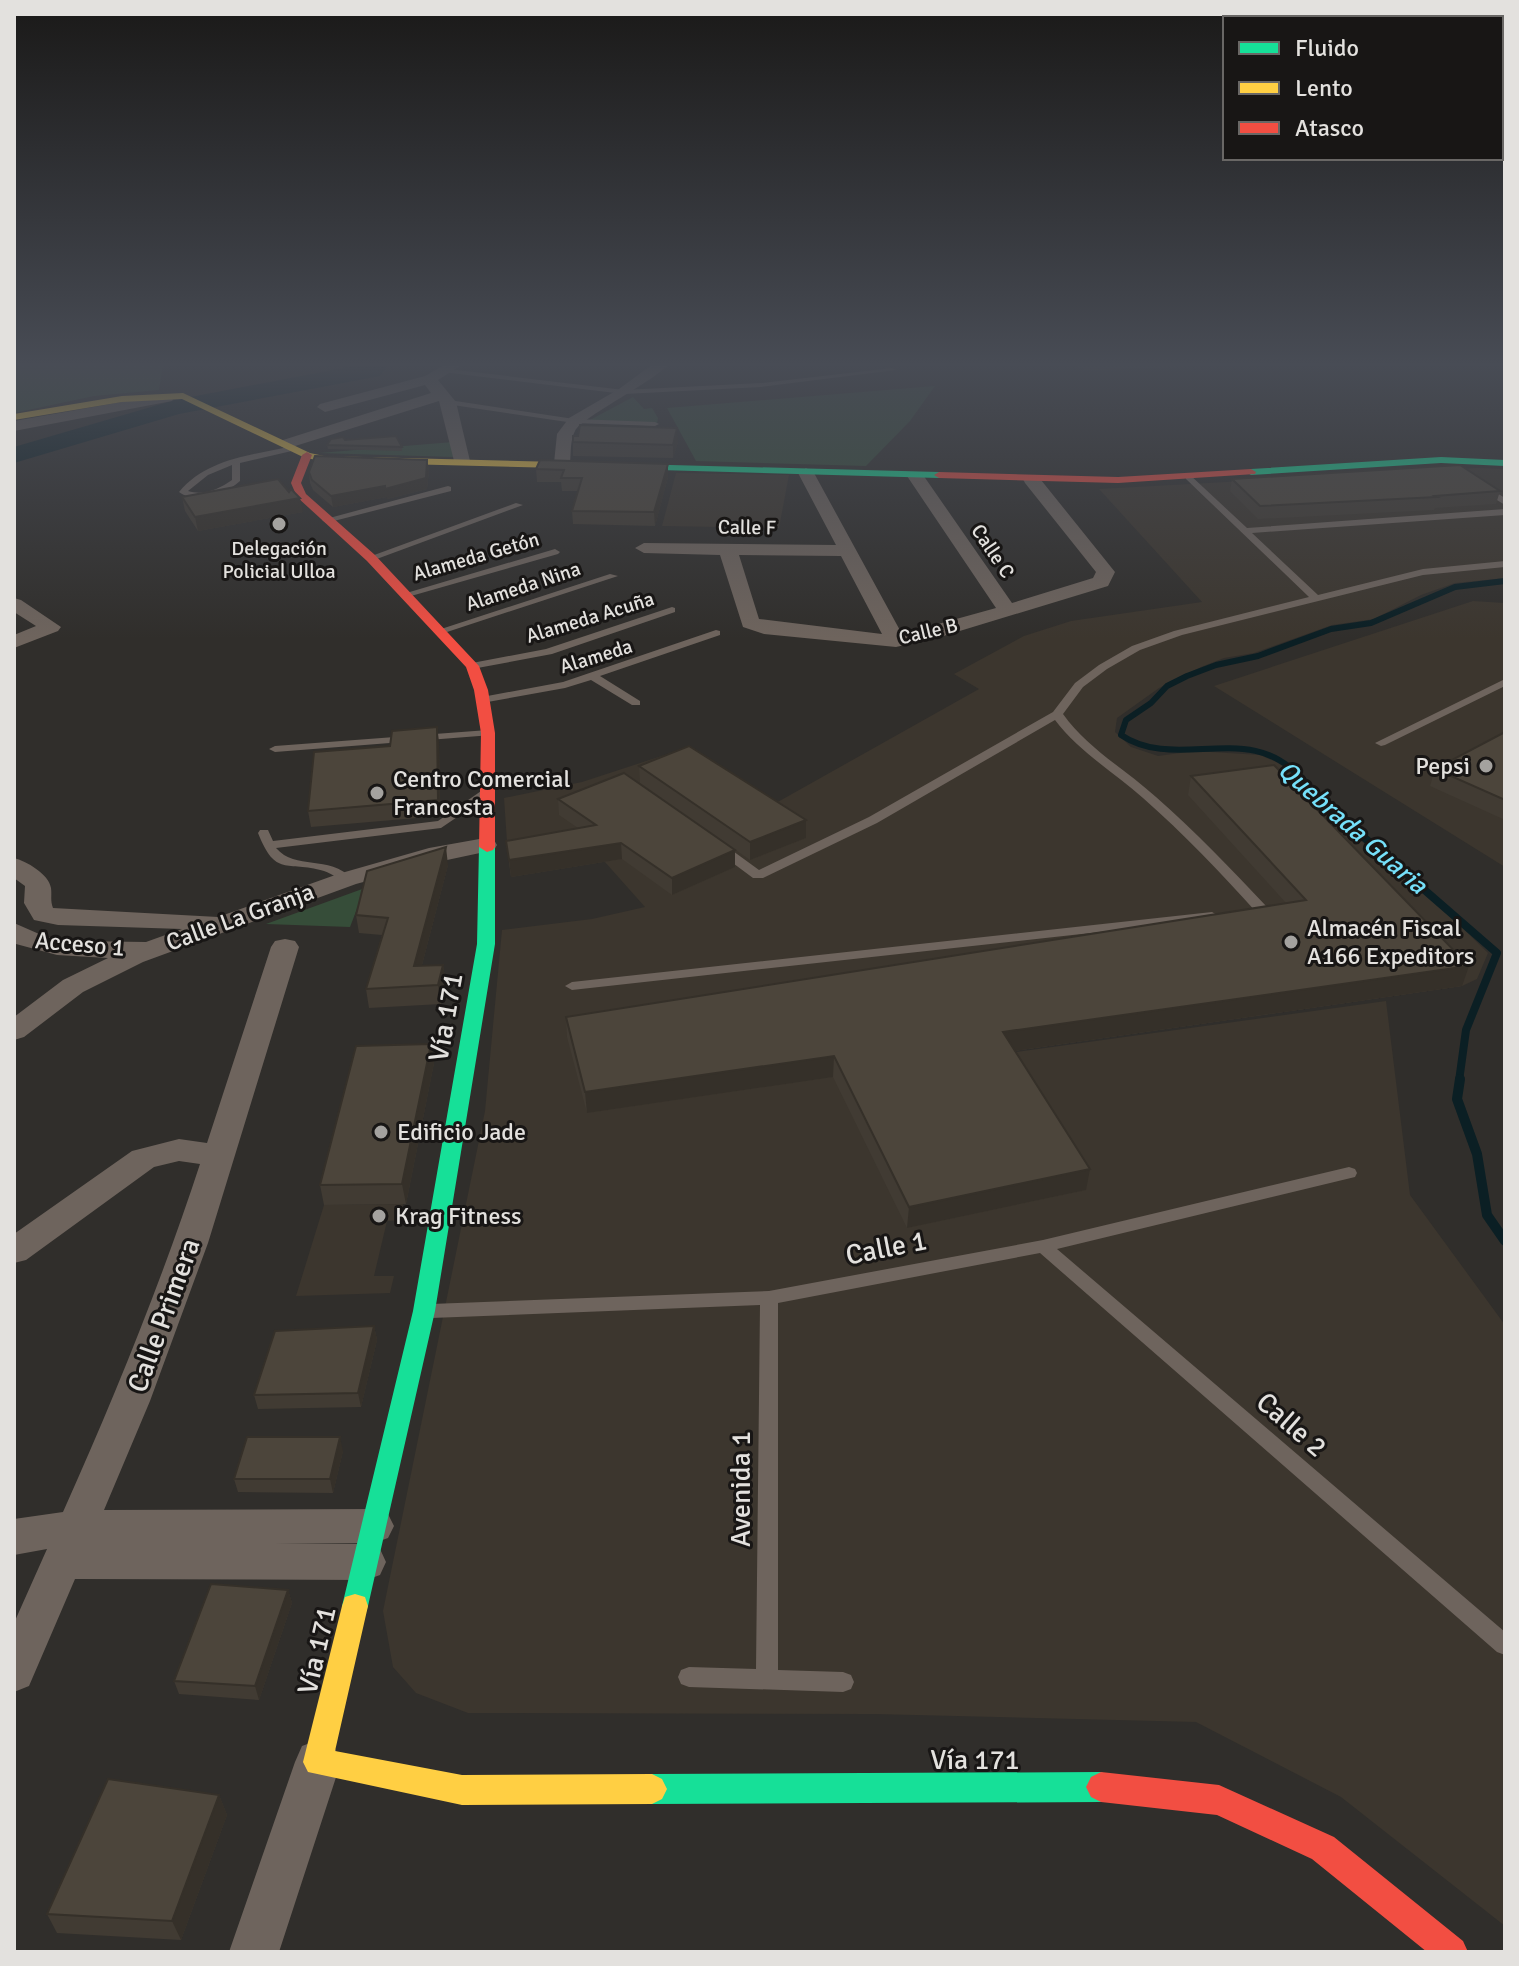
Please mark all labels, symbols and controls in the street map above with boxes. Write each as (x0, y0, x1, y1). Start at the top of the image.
legend (1223, 16, 1503, 160)
text: Fluido (1295, 33, 1359, 63)
text: Lento (1295, 73, 1353, 103)
text: Atasco (1295, 113, 1364, 143)
street label: Calle F (718, 514, 776, 541)
marker: Delegación Policial Ulloa (270, 515, 288, 533)
street label: Calle C (965, 519, 1020, 583)
street label: Alameda Getón (410, 527, 542, 586)
place label: Delegación Policial Ulloa (222, 536, 336, 584)
street label: Alameda Nina (463, 556, 584, 617)
street label: Alameda Acuña (523, 586, 657, 649)
street label: Calle B (896, 613, 960, 650)
street label: Alameda (557, 634, 636, 679)
place label: Pepsi (1415, 751, 1470, 781)
water label: Quebrada Guaria (1271, 754, 1434, 902)
marker: Pepsi (1477, 757, 1495, 775)
place label: Centro Comercial Francosta (393, 764, 571, 822)
marker: Centro Comercial Francosta (368, 784, 386, 802)
street label: Calle La Granja (162, 876, 318, 958)
place label: Almacén Fiscal A166 Expeditors (1307, 913, 1474, 971)
street label: Acceso 1 (34, 925, 126, 963)
marker: Almacén Fiscal A166 Expeditors (1282, 933, 1300, 951)
street label: Vía 171 (421, 970, 470, 1064)
place label: Edificio Jade (397, 1117, 526, 1147)
marker: Edificio Jade (372, 1123, 390, 1141)
place label: Krag Fitness (395, 1201, 521, 1231)
marker: Krag Fitness (370, 1207, 388, 1225)
street label: Calle 1 (843, 1223, 930, 1272)
street label: Calle Primera (120, 1234, 208, 1397)
street label: Calle 2 (1249, 1385, 1333, 1465)
street label: Avenida 1 (724, 1431, 758, 1547)
street label: Vía 171 (290, 1603, 344, 1698)
street label: Vía 171 (930, 1743, 1020, 1777)

